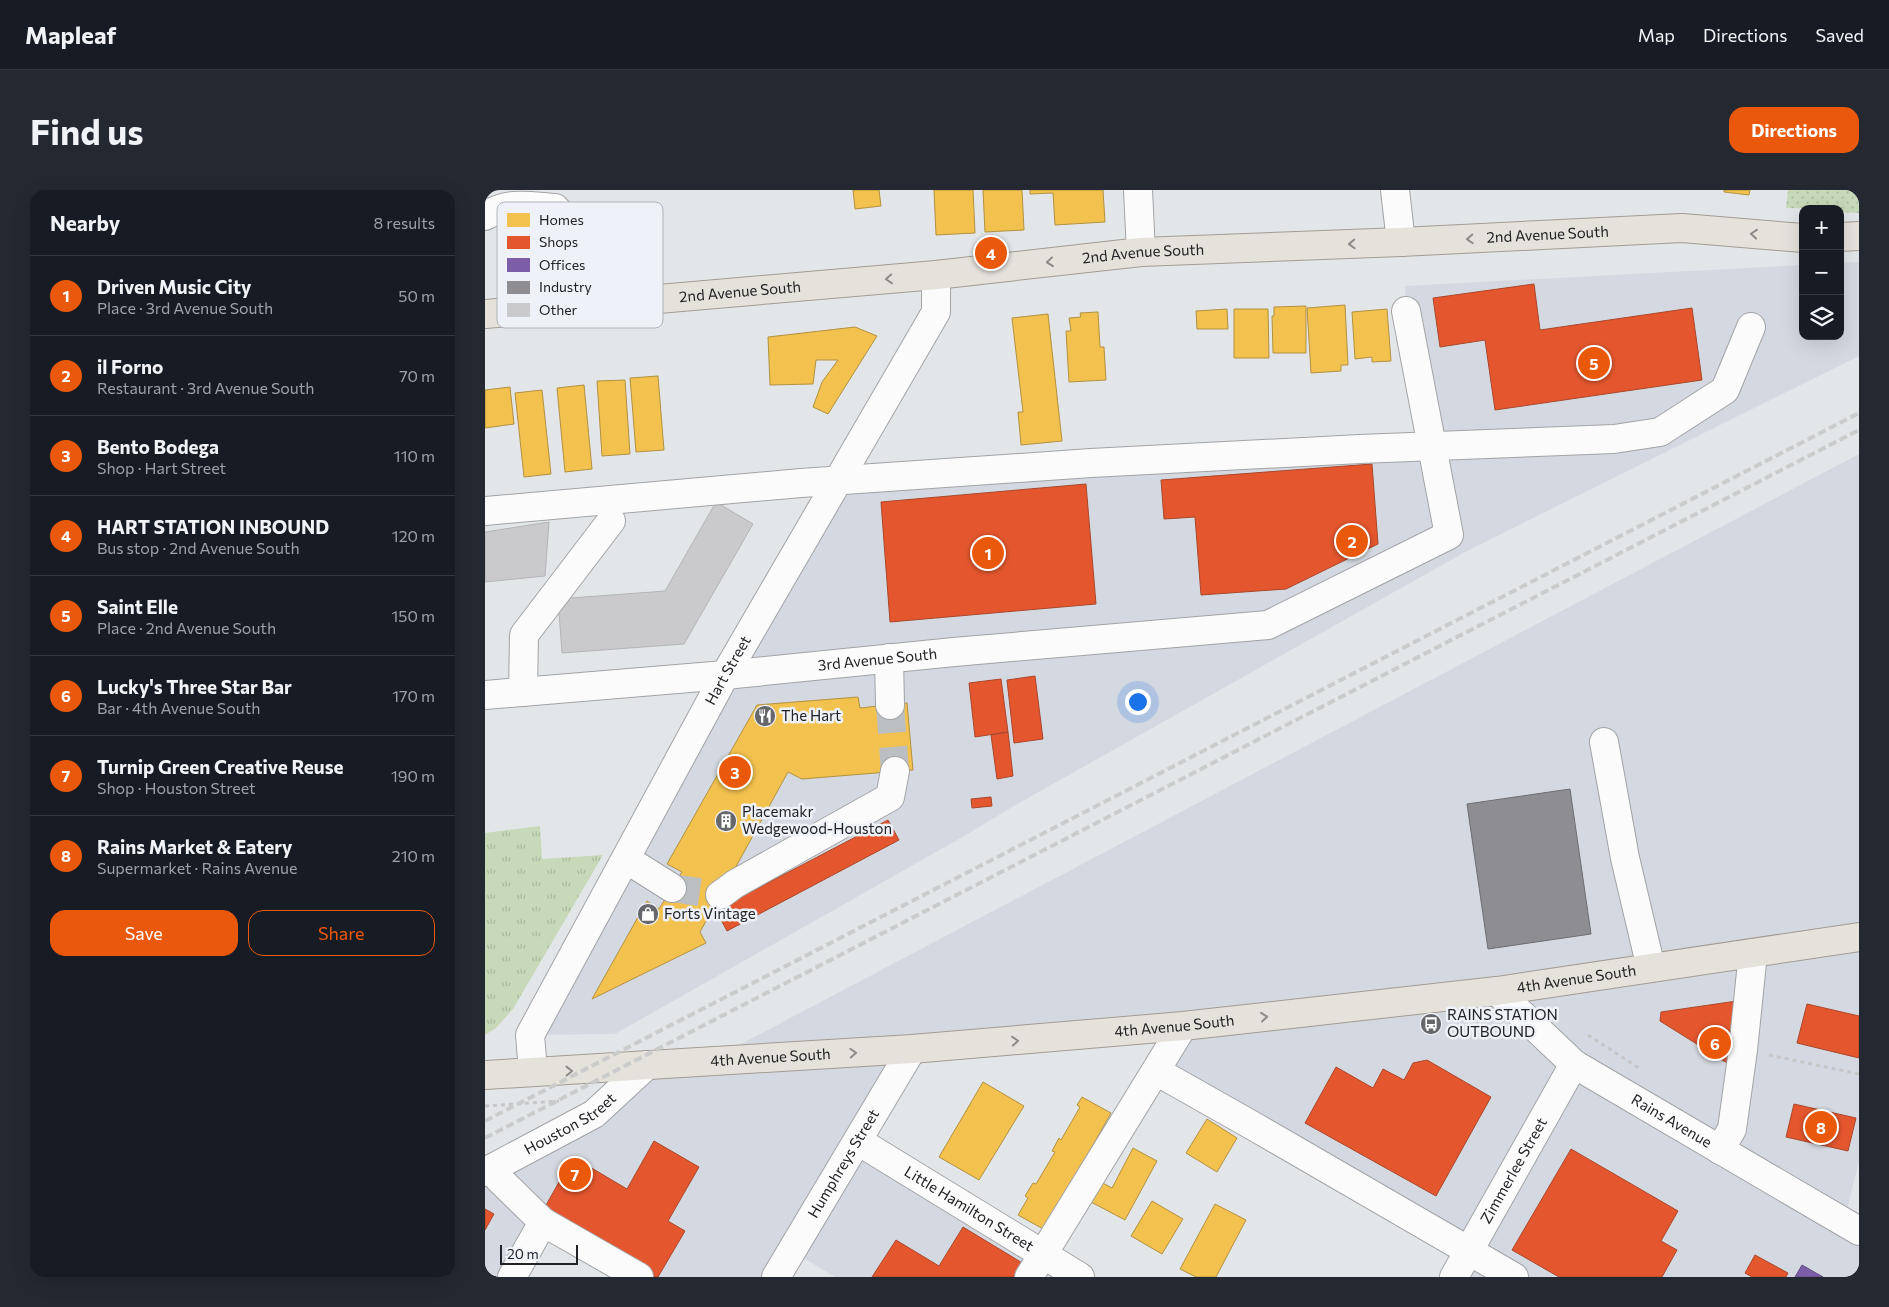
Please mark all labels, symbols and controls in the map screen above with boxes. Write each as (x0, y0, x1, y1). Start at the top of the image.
text: Mapleaf (25, 20, 116, 49)
text: Map (1638, 24, 1675, 46)
text: Directions (1703, 24, 1787, 46)
text: Saved (1815, 24, 1864, 46)
button: Directions (1729, 107, 1859, 153)
text: Find us (30, 109, 144, 152)
legend (497, 202, 663, 328)
map controls (1799, 205, 1844, 340)
button: + (1799, 205, 1844, 250)
text: Nearby (50, 210, 120, 235)
text: Homes (539, 211, 584, 228)
text: 8 results (374, 213, 435, 232)
street label: 2nd Avenue South (1486, 222, 1609, 246)
one-way arrow (1750, 229, 1758, 240)
text: Shops (539, 233, 578, 250)
one-way arrow (1465, 233, 1473, 244)
pin: 4 (975, 234, 1007, 272)
one-way arrow (1348, 239, 1356, 249)
street label: 2nd Avenue South (1081, 240, 1204, 267)
button: − (1799, 250, 1844, 295)
text: Offices (539, 256, 585, 273)
one-way arrow (1046, 256, 1054, 267)
one-way arrow (884, 274, 892, 285)
text: Driven Music City (97, 275, 251, 298)
street label: 2nd Avenue South (678, 277, 802, 305)
text: Industry (539, 278, 592, 295)
text: 1 (62, 286, 70, 305)
text: 50 m (398, 286, 435, 305)
button: layers (1799, 295, 1844, 340)
text: Place · 3rd Avenue South (97, 298, 273, 317)
text: Other (539, 301, 578, 318)
pin: 5 (1578, 344, 1610, 382)
text: il Forno (97, 355, 163, 378)
text: 2 (61, 366, 71, 385)
text: 70 m (399, 366, 435, 385)
text: Restaurant · 3rd Avenue South (97, 378, 315, 397)
text: Bento Bodega (97, 435, 219, 458)
text: 3 (61, 446, 71, 465)
text: 110 m (394, 446, 435, 465)
text: Shop · Hart Street (97, 458, 226, 477)
text: HART STATION INBOUND (97, 515, 329, 538)
pin: 2 (1336, 522, 1368, 560)
text: 4 (61, 526, 71, 545)
text: 120 m (392, 526, 435, 545)
pin: 1 (972, 534, 1004, 572)
text: Bus stop · 2nd Avenue South (97, 538, 300, 557)
text: Saint Elle (97, 595, 178, 618)
text: 5 (61, 606, 71, 625)
text: 150 m (392, 606, 435, 625)
text: Place · 2nd Avenue South (97, 618, 276, 637)
street label: Hart Street (701, 632, 754, 708)
street label: 3rd Avenue South (817, 644, 938, 674)
text: Lucky's Three Star Bar (97, 675, 292, 698)
text: 6 (61, 686, 71, 705)
text: 170 m (392, 686, 435, 705)
your location (1125, 689, 1151, 715)
text: Bar · 4th Avenue South (97, 698, 260, 717)
restaurant icon: The Hart (753, 704, 777, 728)
place label: The Hart (781, 706, 841, 724)
pin: 3 (719, 753, 751, 791)
text: Turnip Green Creative Reuse (97, 755, 344, 778)
text: 7 (62, 766, 70, 785)
text: 190 m (391, 766, 435, 785)
text: Shop · Houston Street (97, 778, 256, 797)
place label: Placemakr Wedgewood-Houston (742, 802, 892, 837)
building icon: Placemakr Wedgewood-Houston (714, 809, 738, 833)
text: Rains Market & Eatery (97, 835, 292, 858)
text: 8 (61, 846, 71, 865)
text: 210 m (392, 846, 435, 865)
text: Supermarket · Rains Avenue (97, 858, 297, 877)
shop icon: Forts Vintage (636, 902, 660, 926)
place label: Forts Vintage (664, 904, 756, 922)
button: Save (50, 910, 238, 956)
button: Share (248, 910, 435, 956)
street label: 4th Avenue South (1515, 960, 1637, 996)
place label: RAINS STATION OUTBOUND (1447, 1005, 1558, 1040)
street label: 4th Avenue South (1113, 1010, 1235, 1040)
one-way arrow (1260, 1012, 1268, 1023)
bus stop icon: RAINS STATION OUTBOUND (1419, 1012, 1443, 1036)
pin: 6 (1699, 1024, 1731, 1062)
one-way arrow (1011, 1035, 1019, 1046)
street label: 4th Avenue South (710, 1044, 831, 1069)
one-way arrow (849, 1048, 857, 1059)
one-way arrow (565, 1065, 573, 1076)
street label: Houston Street (521, 1089, 619, 1158)
street label: Rains Avenue (1628, 1090, 1715, 1151)
street label: Humphreys Street (803, 1105, 882, 1221)
pin: 8 (1805, 1108, 1837, 1146)
street label: Zimmerlee Street (1476, 1114, 1550, 1226)
pin: 7 (559, 1155, 591, 1193)
street label: Little Hamilton Street (901, 1162, 1037, 1254)
scale bar (500, 1242, 577, 1265)
text: 20 m (507, 1245, 539, 1262)

